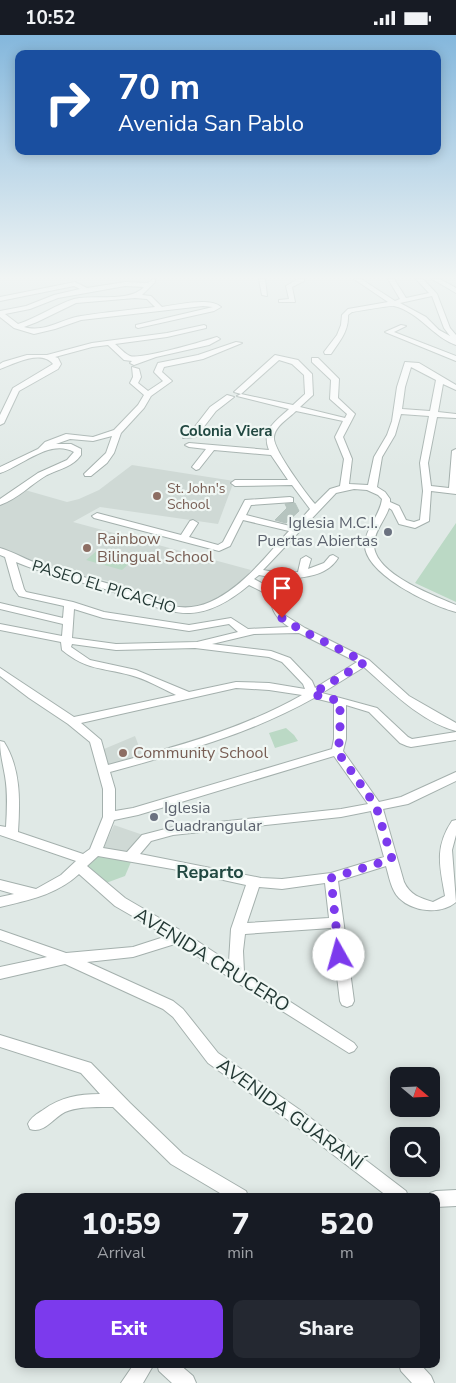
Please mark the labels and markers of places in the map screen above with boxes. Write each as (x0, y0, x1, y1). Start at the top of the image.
place label: St. John's School (167, 479, 226, 514)
marker: St. John's School (151, 490, 163, 502)
place label: Iglesia M.C.I. Puertas Abiertas (257, 512, 378, 552)
marker: Iglesia M.C.I. Puertas Abiertas (382, 526, 394, 538)
place label: Rainbow Bilingual School (97, 528, 214, 568)
marker: Rainbow Bilingual School (81, 542, 93, 554)
pin (261, 567, 303, 618)
place label: Community School (133, 742, 268, 764)
marker: Community School (117, 747, 129, 759)
place label: Iglesia Cuadrangular (164, 797, 262, 837)
marker: Iglesia Cuadrangular (148, 811, 160, 823)

